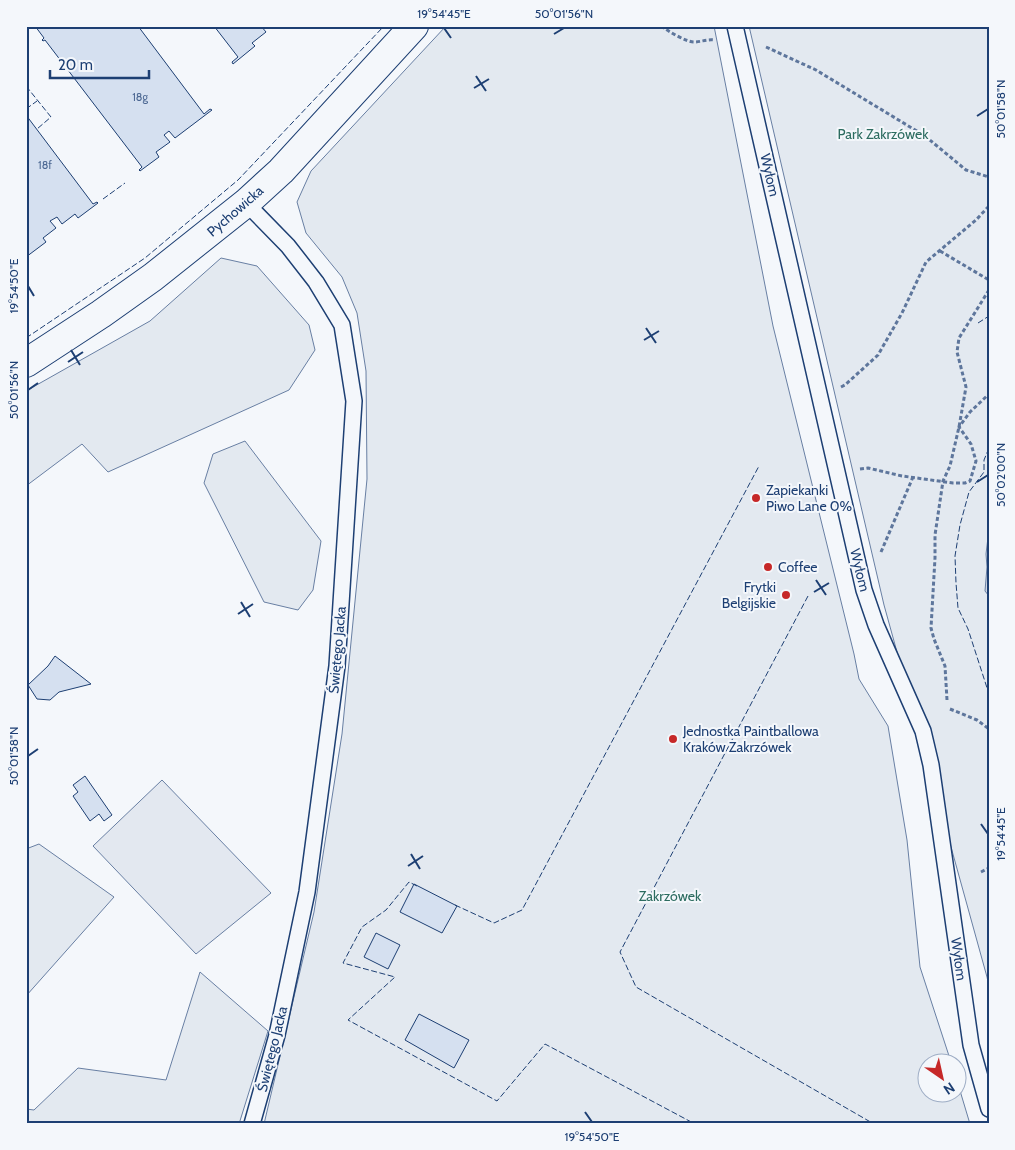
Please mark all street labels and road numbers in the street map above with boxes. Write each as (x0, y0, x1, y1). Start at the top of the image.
street label: Wyłom (756, 152, 784, 198)
street label: Pychowicka (203, 181, 267, 240)
street label: Wyłom (846, 547, 874, 593)
street label: Świętego Jacka (324, 605, 350, 694)
street label: Wyłom (947, 936, 971, 982)
street label: Świętego Jacka (253, 1004, 291, 1094)

